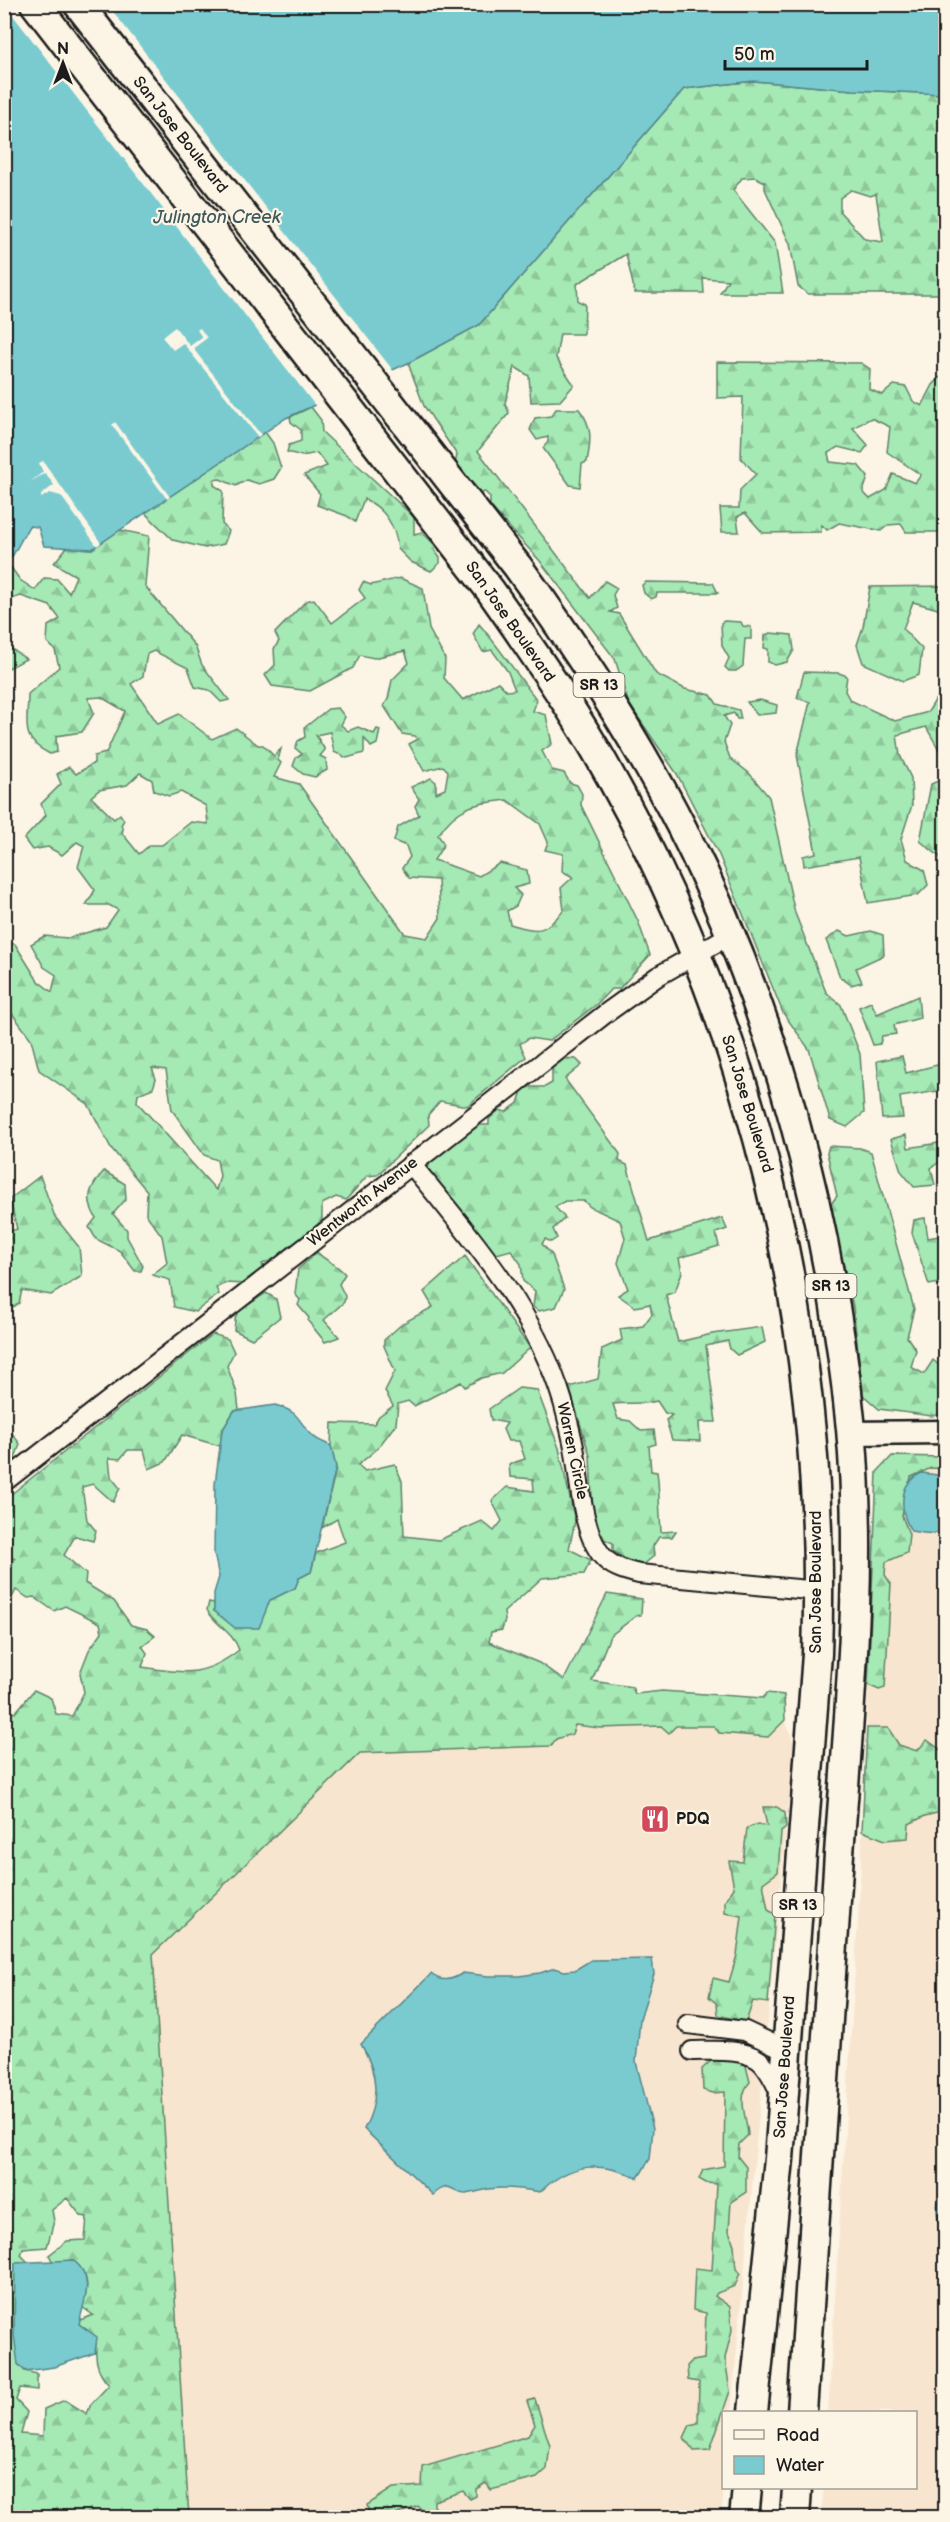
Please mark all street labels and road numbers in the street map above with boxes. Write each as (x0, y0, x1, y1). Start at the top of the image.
street label: San Jose Boulevard (129, 73, 231, 197)
street label: San Jose Boulevard (461, 558, 559, 686)
road number: SR 13 (574, 673, 624, 697)
street label: San Jose Boulevard (717, 1033, 777, 1175)
street label: Wentworth Avenue (304, 1153, 422, 1251)
road number: SR 13 (806, 1274, 856, 1298)
street label: Warren Circle (552, 1401, 592, 1502)
street label: San Jose Boulevard (807, 1511, 826, 1653)
road number: SR 13 (772, 1893, 824, 1917)
street label: San Jose Boulevard (771, 1995, 799, 2139)

